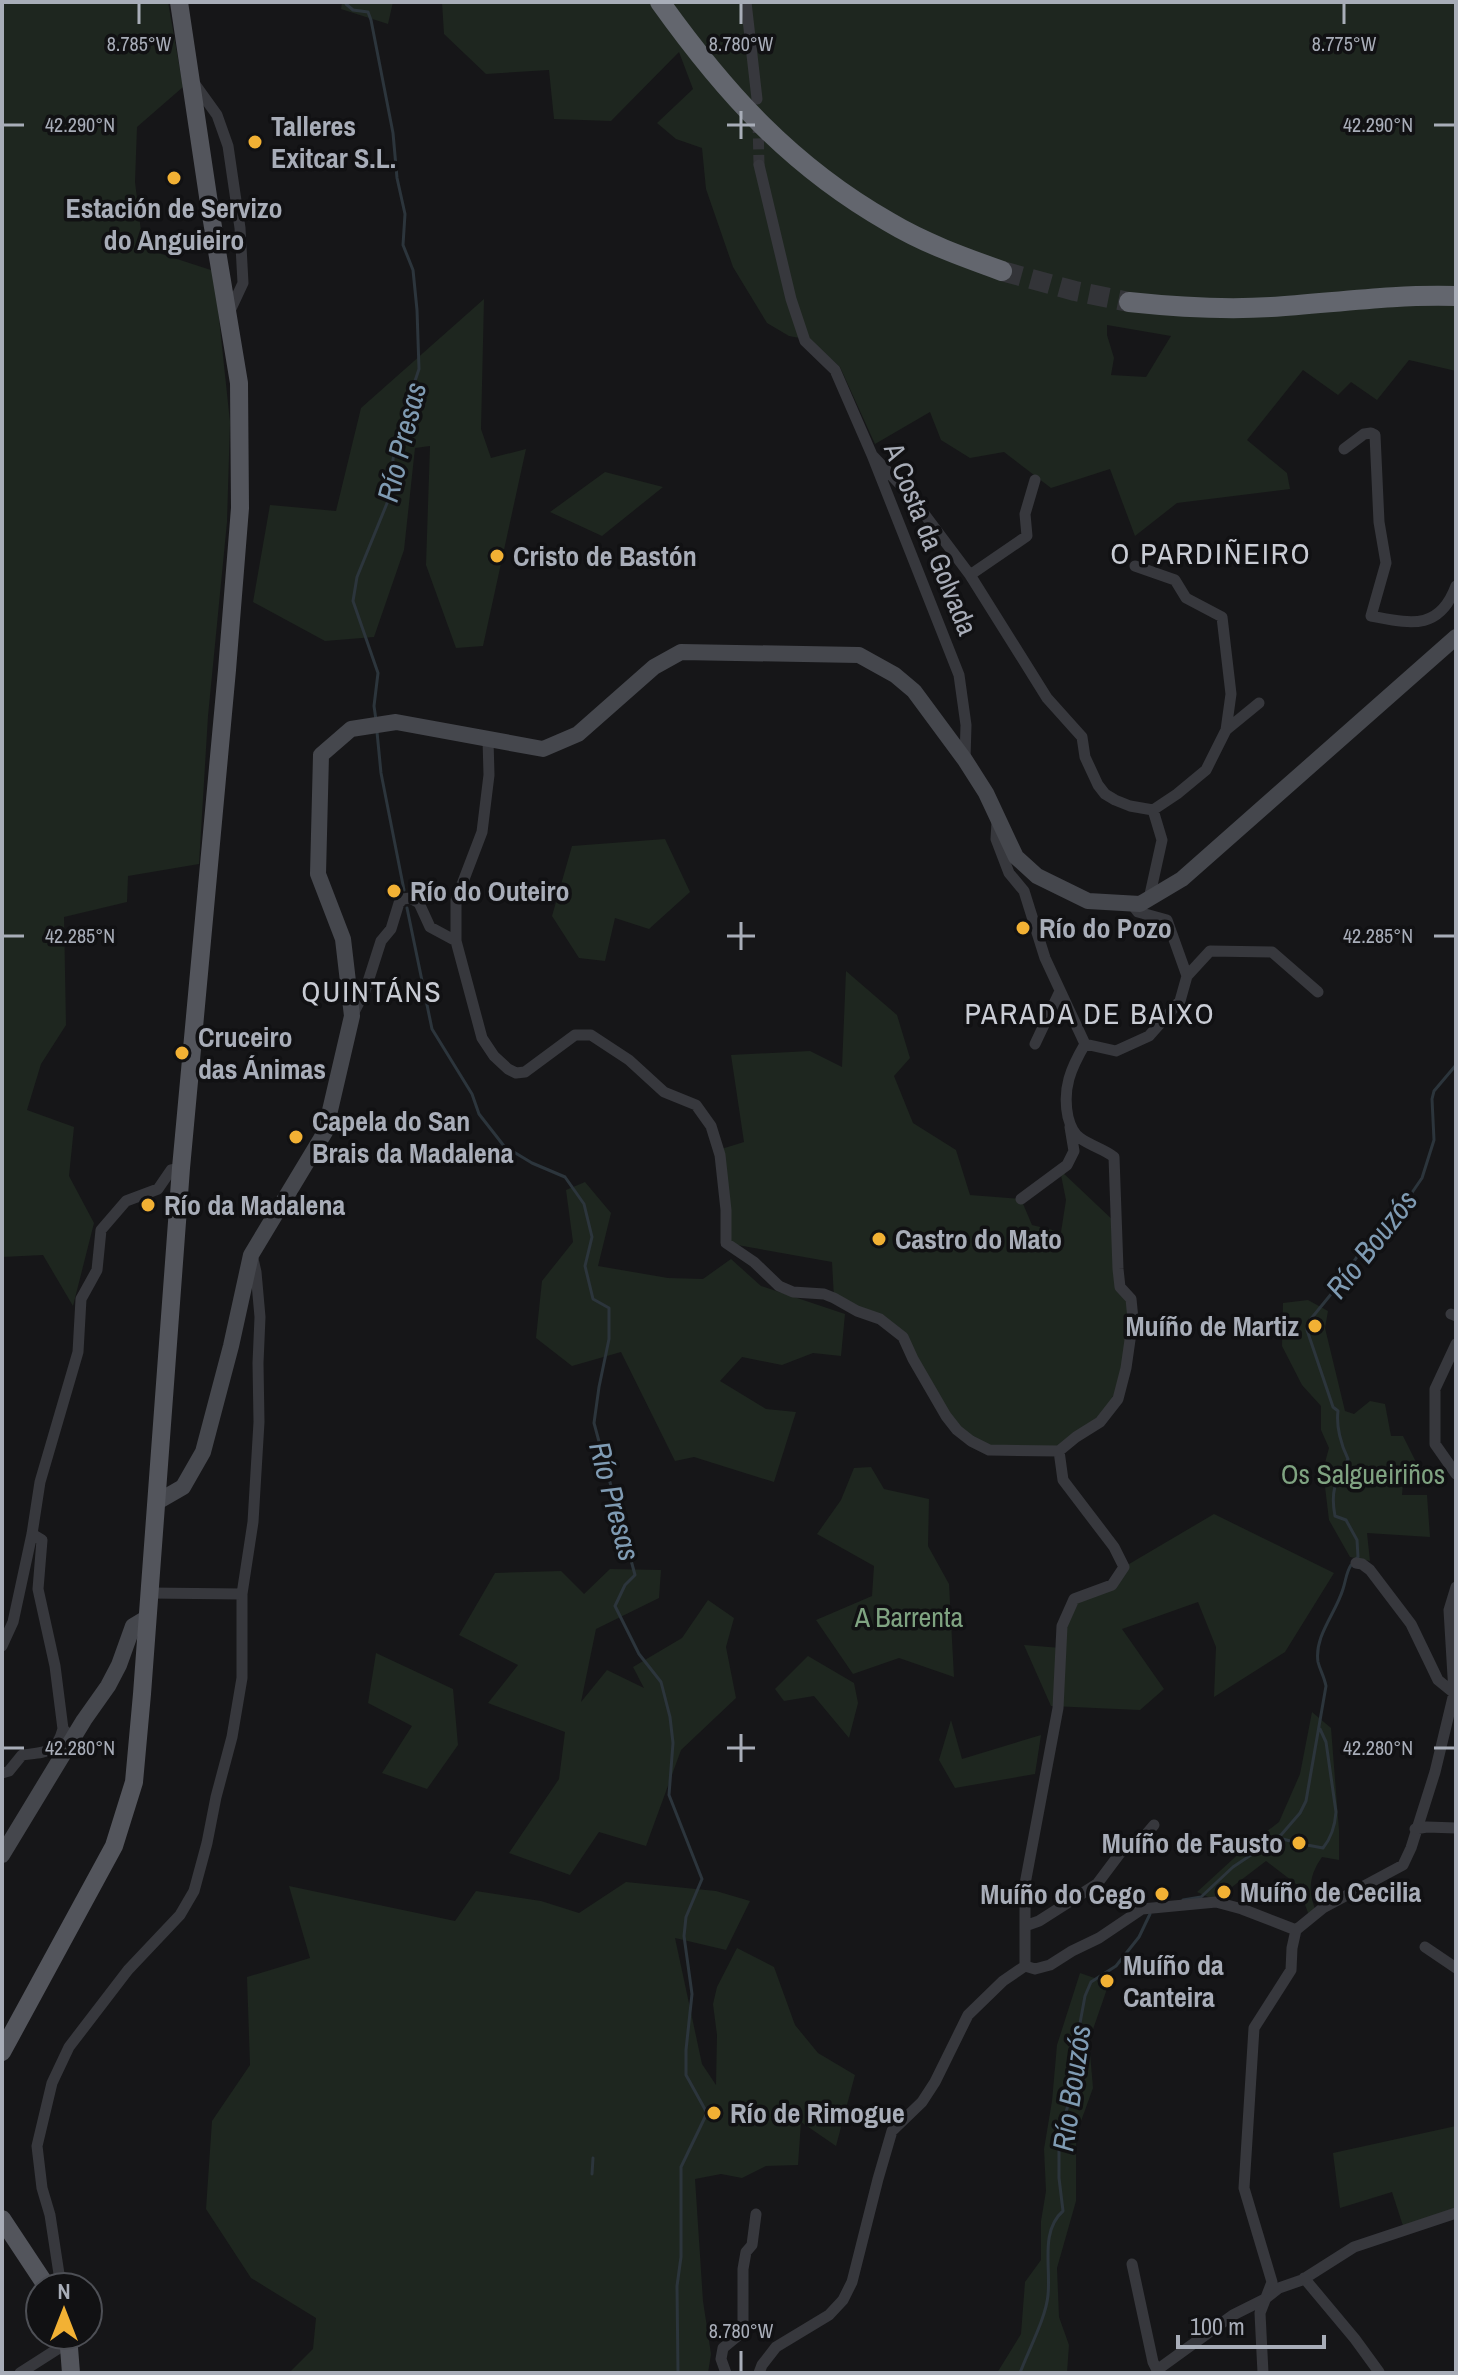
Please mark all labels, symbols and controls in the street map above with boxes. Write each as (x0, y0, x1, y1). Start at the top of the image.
text: 8.785°W (107, 30, 172, 57)
text: 8.780°W (709, 30, 774, 57)
text: 8.775°W (1312, 30, 1377, 57)
place label: Talleres Exitcar S.L. (271, 107, 396, 177)
text: 42.290°N (45, 111, 115, 138)
text: 42.290°N (1343, 111, 1413, 138)
marker: Talleres Exitcar S.L. (246, 133, 264, 151)
marker: Estación de Servizo do Anguieiro (165, 169, 183, 187)
place label: Estación de Servizo do Anguieiro (66, 189, 282, 259)
water label: Río Presas (367, 378, 435, 506)
street label: A Costa da Golvada (875, 436, 987, 641)
district label: O PARDIÑEIRO (1110, 533, 1312, 573)
place label: Cristo de Bastón (513, 537, 697, 575)
marker: Cristo de Bastón (488, 547, 506, 565)
place label: Río do Outeiro (410, 872, 569, 910)
marker: Río do Outeiro (385, 882, 403, 900)
place label: Río do Pozo (1039, 909, 1172, 947)
marker: Río do Pozo (1014, 919, 1032, 937)
text: 42.285°N (45, 922, 115, 949)
text: 42.285°N (1343, 922, 1413, 949)
district label: QUINTÁNS (301, 971, 443, 1011)
district label: PARADA DE BAIXO (964, 993, 1216, 1033)
place label: Cruceiro das Ánimas (198, 1018, 326, 1088)
marker: Cruceiro das Ánimas (173, 1044, 191, 1062)
place label: Capela do San Brais da Madalena (312, 1102, 514, 1172)
marker: Capela do San Brais da Madalena (287, 1128, 305, 1146)
water label: Río Bouzós (1316, 1182, 1426, 1306)
place label: Río da Madalena (164, 1186, 345, 1224)
marker: Río da Madalena (139, 1196, 157, 1214)
place label: Castro do Mato (895, 1220, 1062, 1258)
marker: Castro do Mato (870, 1230, 888, 1248)
place label: Muíño de Martiz (1126, 1307, 1299, 1345)
marker: Muíño de Martiz (1306, 1317, 1324, 1335)
water label: Río Presas (580, 1437, 650, 1565)
park label: Os Salgueiriños (1281, 1455, 1445, 1493)
park label: A Barrenta (854, 1598, 963, 1636)
text: 42.280°N (45, 1734, 115, 1761)
text: 42.280°N (1343, 1734, 1413, 1761)
place label: Muíño de Fausto (1102, 1824, 1283, 1862)
marker: Muíño de Fausto (1290, 1834, 1308, 1852)
place label: Muíño de Cecilia (1240, 1873, 1421, 1911)
place label: Muíño do Cego (980, 1875, 1146, 1913)
marker: Muíño de Cecilia (1215, 1883, 1233, 1901)
marker: Muíño do Cego (1153, 1885, 1171, 1903)
place label: Muíño da Canteira (1123, 1946, 1224, 2016)
marker: Muíño da Canteira (1098, 1972, 1116, 1990)
water label: Río Bouzós (1042, 2022, 1100, 2154)
place label: Río de Rimogue (730, 2094, 905, 2132)
marker: Río de Rimogue (705, 2104, 723, 2122)
north arrow (24, 2271, 104, 2351)
text: N (57, 2276, 71, 2306)
scale bar (1178, 2299, 1324, 2349)
text: 100 m (1190, 2310, 1245, 2342)
text: 8.780°W (709, 2317, 774, 2344)

